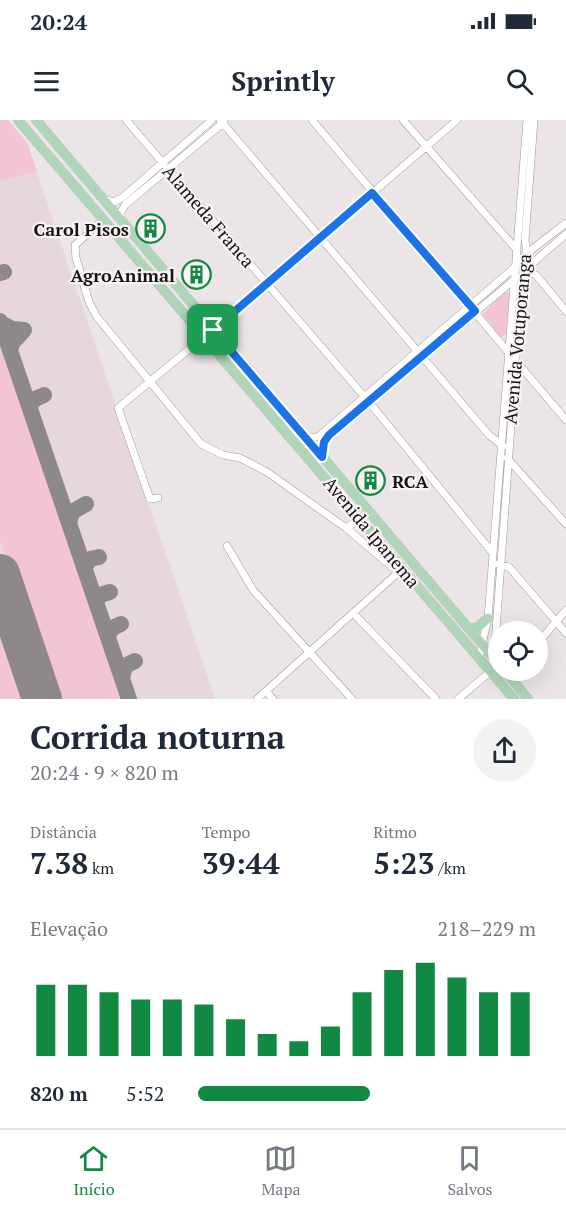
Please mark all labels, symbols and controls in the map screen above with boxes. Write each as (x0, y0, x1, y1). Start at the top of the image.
text: 20:24 (30, 7, 87, 36)
text: Sprintly (231, 63, 335, 99)
icon: menu (30, 65, 63, 98)
icon: search (503, 65, 536, 98)
street label: Alameda Franca (158, 160, 260, 272)
building icon: Carol Pisos (134, 213, 166, 245)
place label: Carol Pisos (33, 217, 129, 241)
street label: Avenida Votuporanga (498, 253, 536, 425)
building icon: AgroAnimal (180, 259, 212, 291)
place label: AgroAnimal (71, 263, 175, 287)
pin (187, 304, 238, 355)
icon: arrive (196, 313, 229, 346)
building icon: RCA (355, 465, 387, 497)
place label: RCA (392, 469, 429, 493)
street label: Avenida Ipanema (318, 471, 426, 593)
map controls (488, 621, 548, 681)
button: locate (488, 621, 548, 681)
text: Corrida noturna (30, 715, 285, 758)
button: share (473, 719, 536, 782)
text: 20:24 · 9 × 820 m (30, 759, 179, 786)
text: Distância (30, 821, 97, 843)
text: Tempo (202, 821, 250, 843)
text: Ritmo (373, 821, 417, 843)
text: 7.38 (30, 843, 88, 883)
text: 39:44 (202, 843, 280, 883)
text: 5:23 (373, 843, 434, 883)
text: km (88, 857, 114, 879)
text: /km (434, 857, 466, 879)
text: Elevação (30, 915, 108, 942)
text: 218–229 m (437, 915, 536, 942)
text: 820 m (30, 1080, 88, 1107)
text: 5:52 (126, 1080, 165, 1107)
tab: Início (73, 1142, 115, 1200)
tab: Mapa (261, 1142, 301, 1200)
tab: Salvos (447, 1142, 493, 1200)

